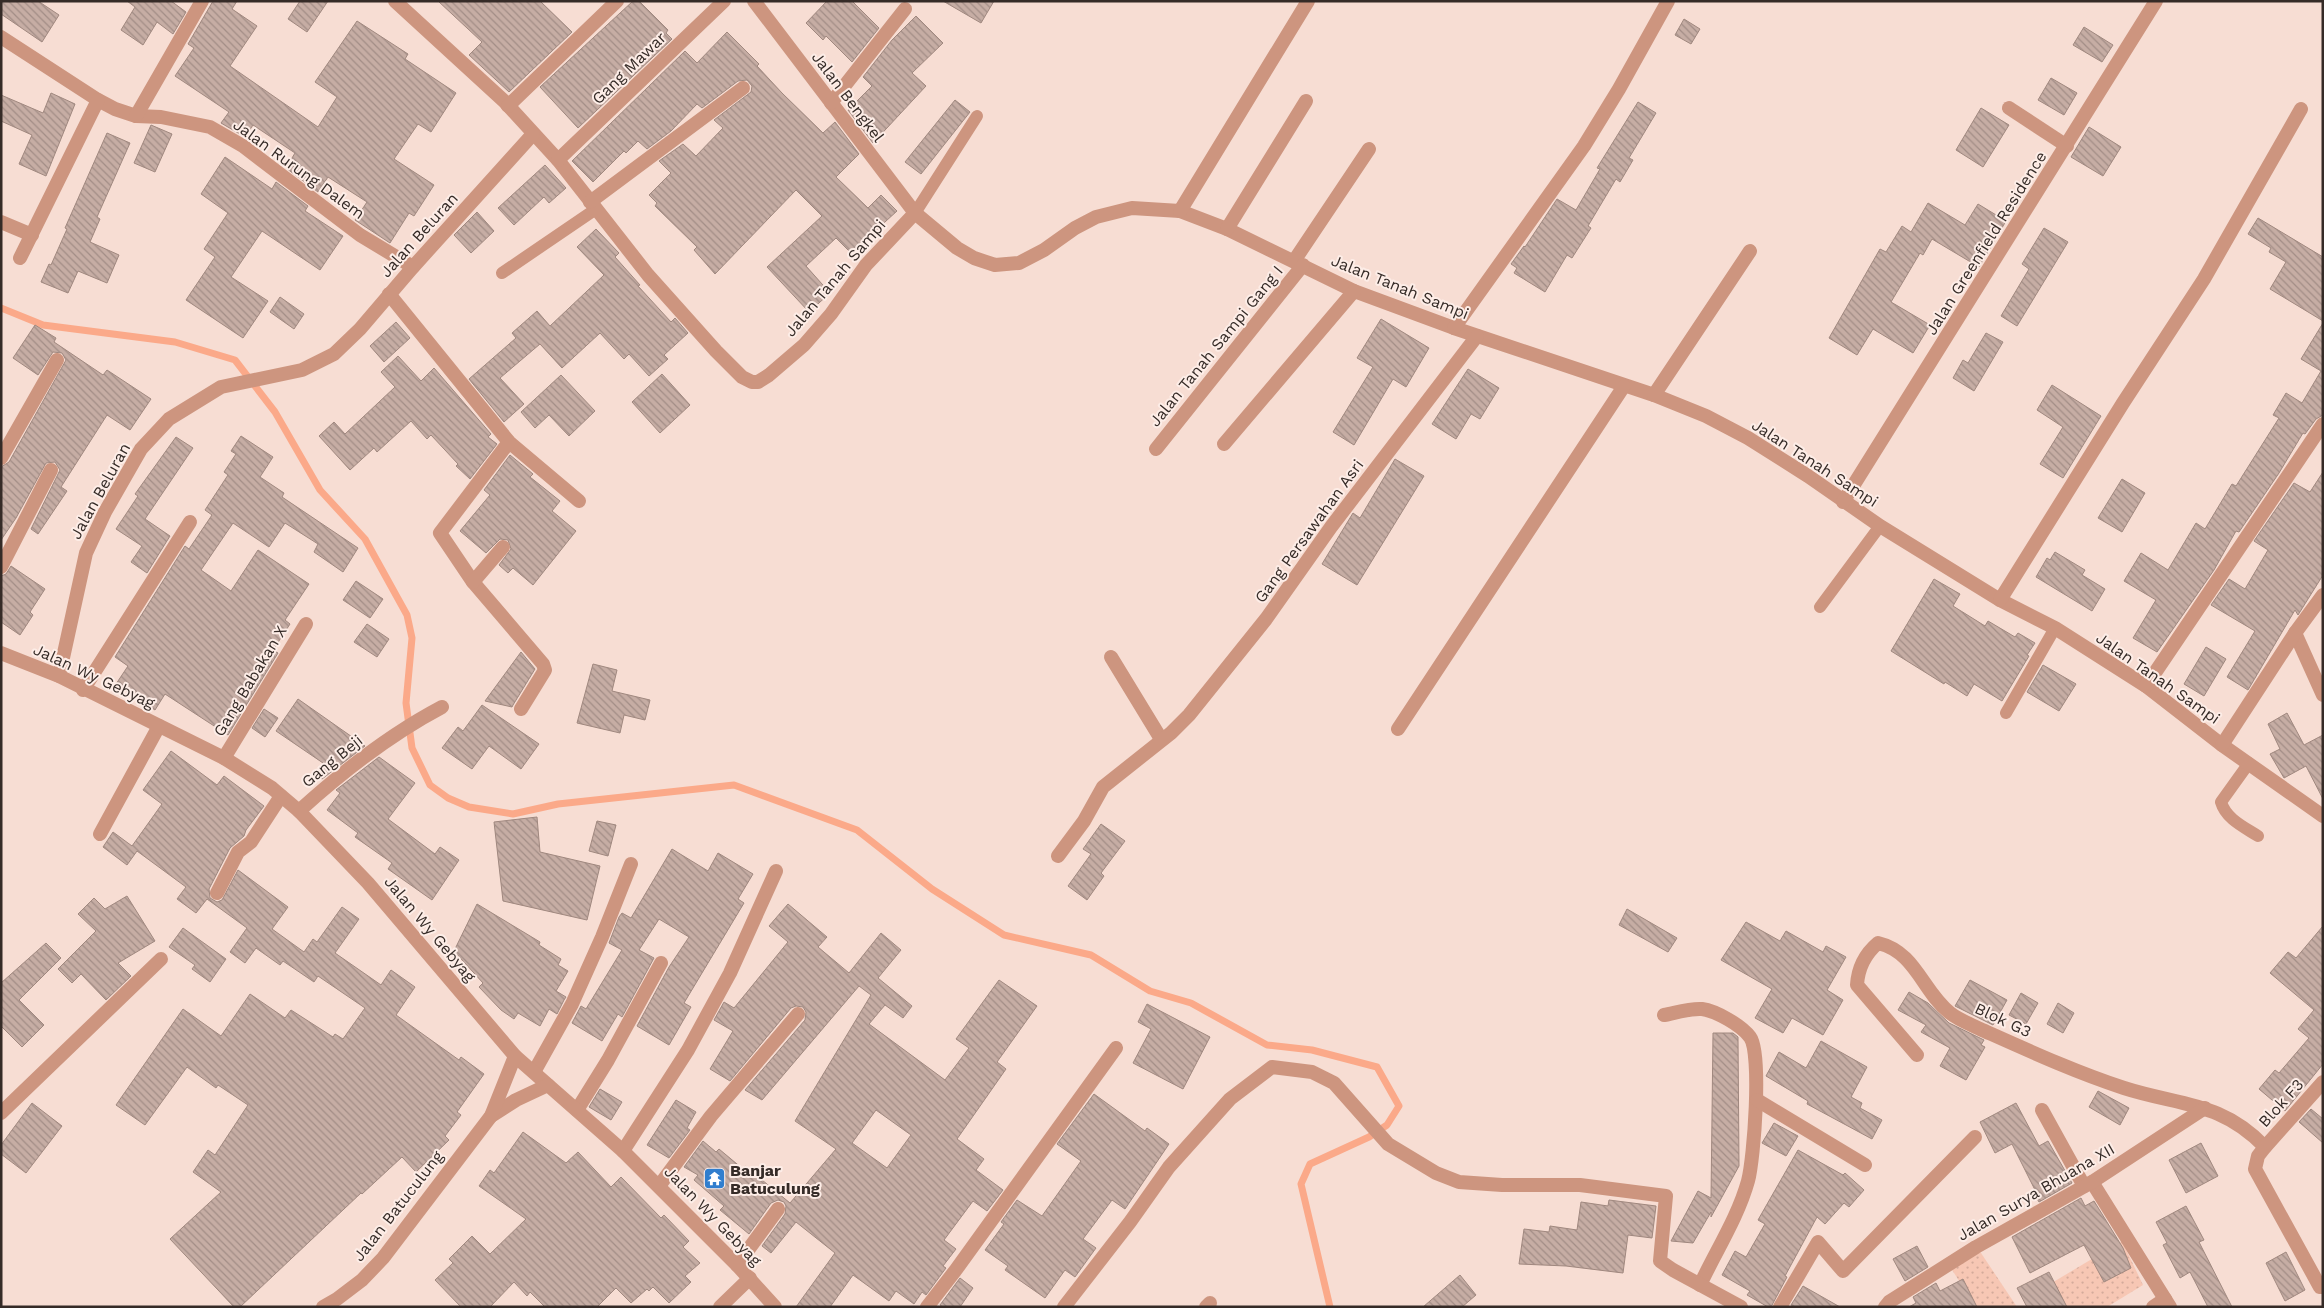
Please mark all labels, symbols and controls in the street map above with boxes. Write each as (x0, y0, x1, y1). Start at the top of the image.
street label: Gang Mawar (588, 28, 670, 108)
street label: Jalan Bengkel (808, 48, 888, 146)
street label: Jalan Rurung Dalem (230, 115, 368, 223)
street label: Jalan Greenfield Residence (1921, 148, 2051, 338)
street label: Jalan Beluran (376, 189, 462, 281)
street label: Jalan Tanah Sampi (781, 216, 889, 340)
street label: Jalan Tanah Sampi (1328, 251, 1472, 323)
street label: Jalan Tanah Sampi Gang I (1145, 262, 1287, 430)
street label: Jalan Tanah Sampi (1748, 415, 1882, 511)
street label: Jalan Beluran (66, 440, 134, 542)
street label: Gang Persawahan Asri (1251, 456, 1367, 606)
street label: Gang Babakan X (209, 622, 291, 740)
street label: Jalan Tanah Sampi (2092, 628, 2224, 728)
street label: Jalan Wy Gebyag (30, 640, 158, 713)
street label: Gang Beji (298, 731, 366, 791)
street label: Jalan Wy Gebyag (380, 872, 480, 986)
street label: Blok G3 (1972, 999, 2034, 1041)
street label: Blok F3 (2254, 1075, 2308, 1131)
street label: Jalan Surya Bhuana XII (1954, 1139, 2118, 1245)
street label: Jalan Batuculung (349, 1147, 447, 1265)
place label: Banjar Batuculung (730, 1161, 820, 1198)
street label: Jalan Wy Gebyag (660, 1162, 766, 1270)
temple icon: Banjar Batuculung (702, 1167, 726, 1191)

